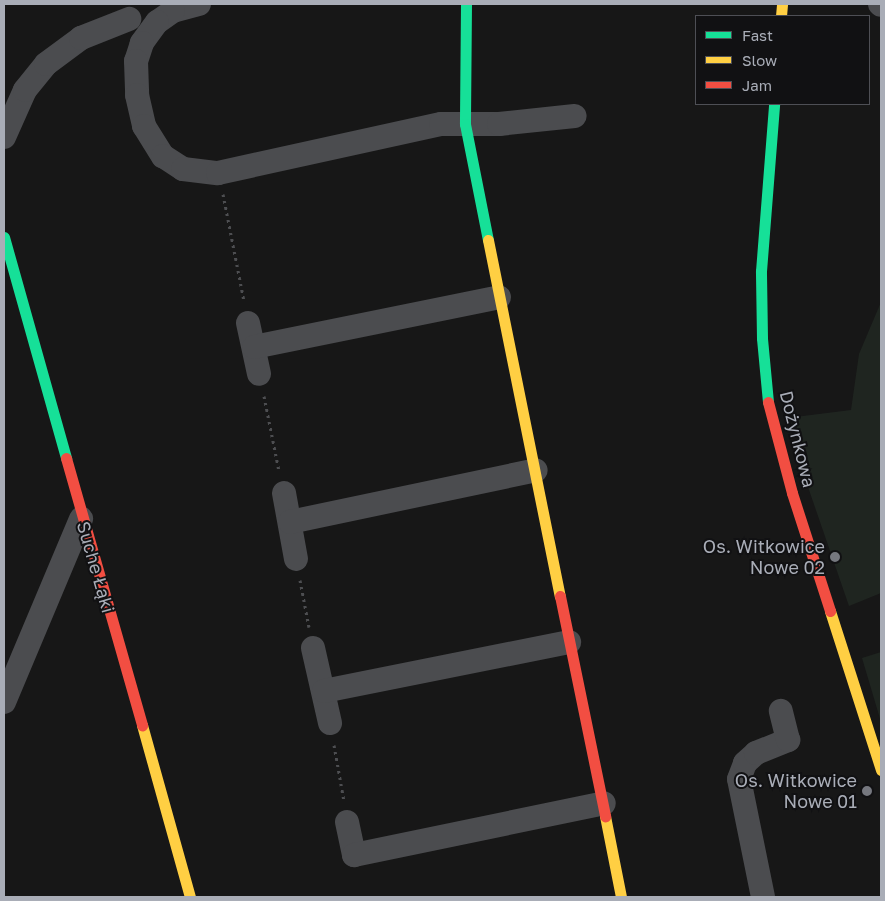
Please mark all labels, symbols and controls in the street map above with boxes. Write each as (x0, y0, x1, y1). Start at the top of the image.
legend (695, 15, 870, 105)
text: Fast (742, 26, 773, 44)
text: Slow (742, 51, 777, 69)
text: Jam (742, 76, 772, 94)
street label: Dożynkowa (776, 388, 820, 490)
street label: Suche Łąki (73, 519, 119, 615)
place label: Os. Witkowice Nowe 02 (703, 536, 825, 578)
marker: Os. Witkowice Nowe 02 (829, 551, 841, 563)
place label: Os. Witkowice Nowe 01 (735, 770, 857, 812)
marker: Os. Witkowice Nowe 01 (861, 785, 873, 797)

